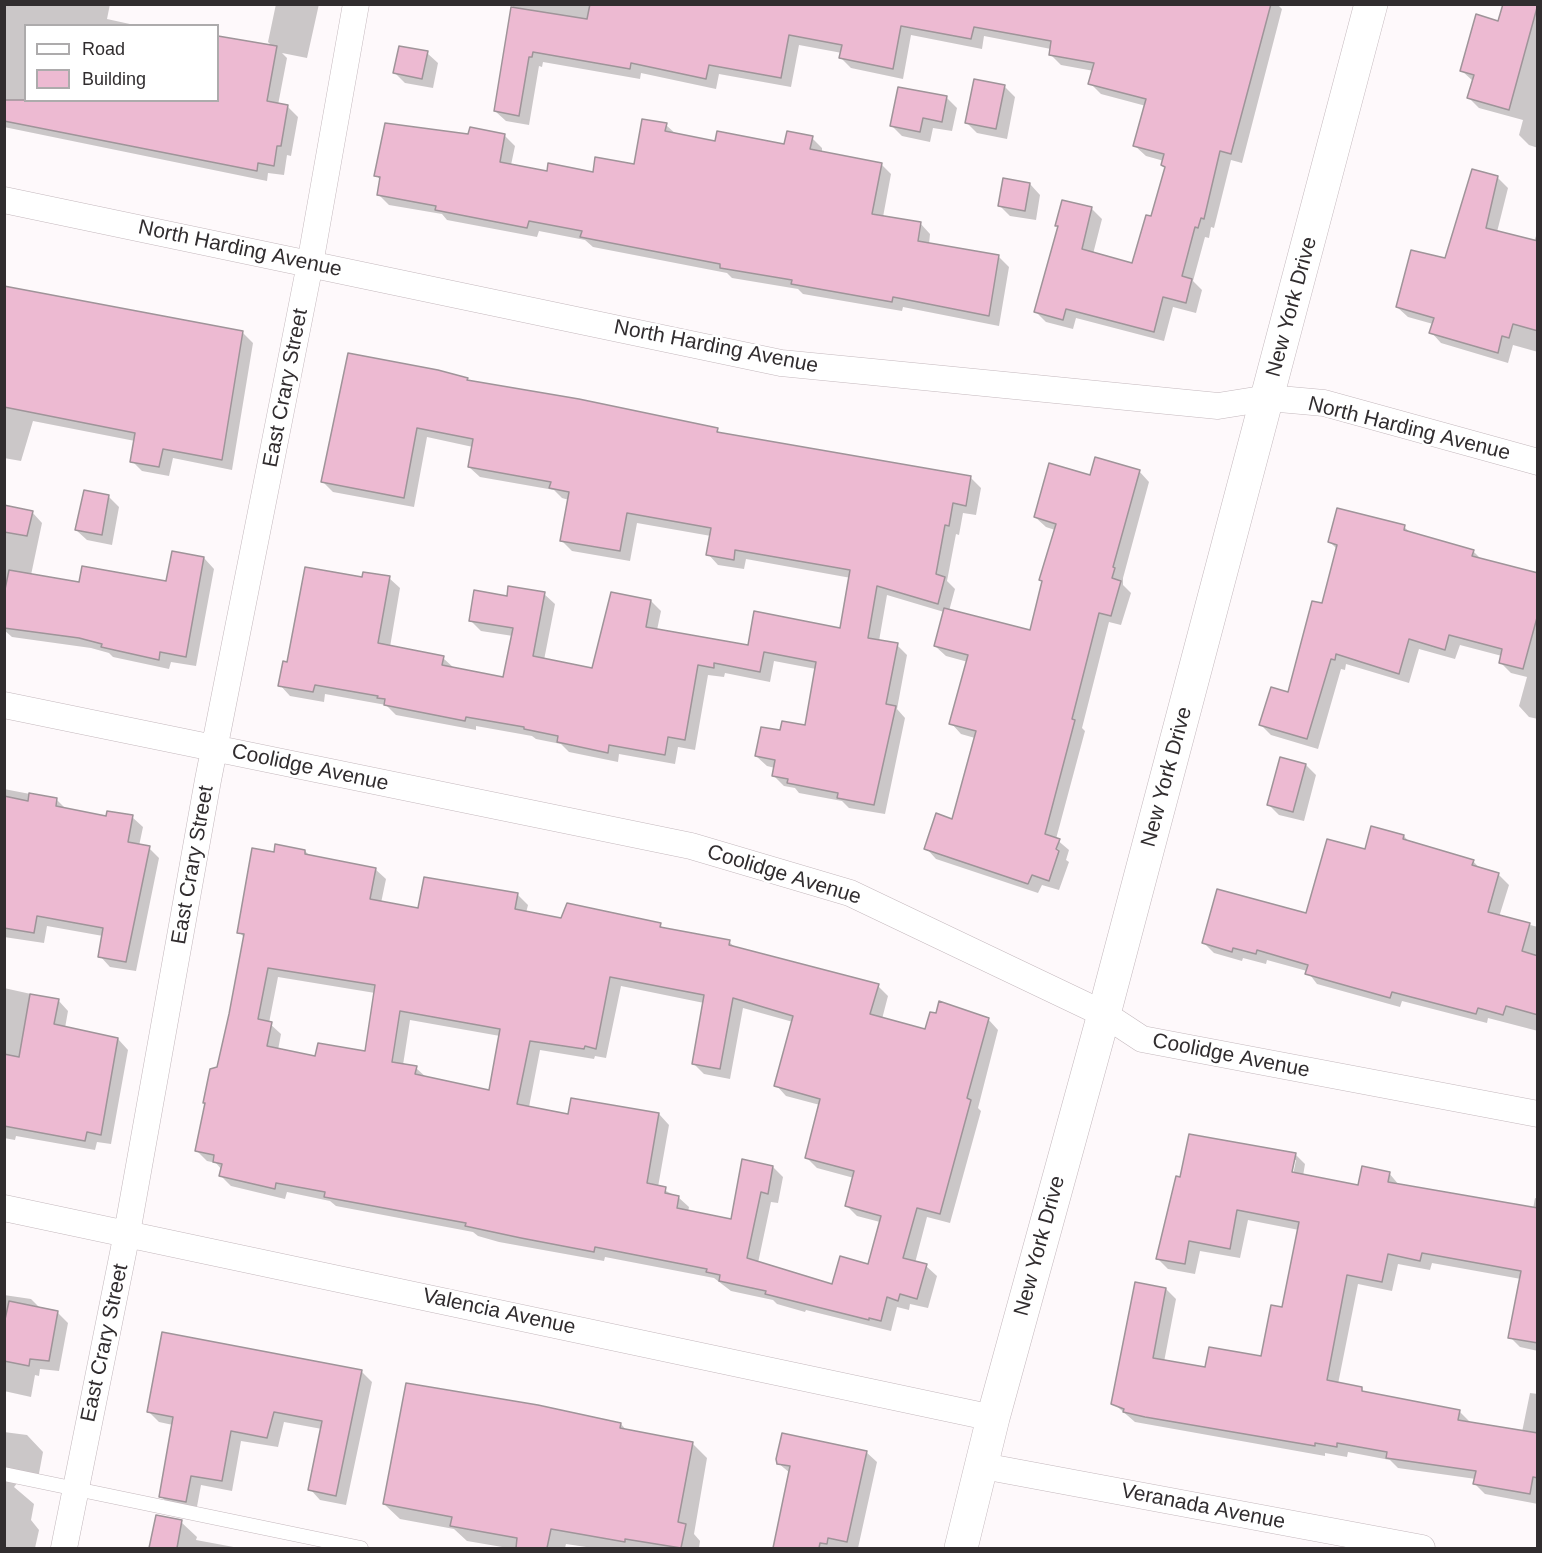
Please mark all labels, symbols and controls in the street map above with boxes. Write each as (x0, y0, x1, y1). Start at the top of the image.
legend (24, 24, 219, 102)
text: Road (82, 39, 125, 59)
text: Building (82, 69, 146, 89)
street label: North Harding Avenue (136, 215, 344, 283)
street label: New York Drive (1261, 234, 1323, 380)
street label: East Crary Street (258, 307, 314, 469)
street label: North Harding Avenue (612, 315, 820, 379)
street label: North Harding Avenue (1305, 392, 1513, 466)
street label: New York Drive (1136, 704, 1198, 850)
street label: Coolidge Avenue (229, 739, 391, 797)
street label: East Crary Street (167, 784, 219, 946)
street label: Coolidge Avenue (704, 840, 864, 910)
street label: Coolidge Avenue (1150, 1028, 1312, 1084)
street label: New York Drive (1009, 1173, 1071, 1319)
street label: East Crary Street (76, 1262, 134, 1424)
street label: Valencia Avenue (420, 1283, 578, 1341)
street label: Veranada Avenue (1119, 1479, 1287, 1535)

